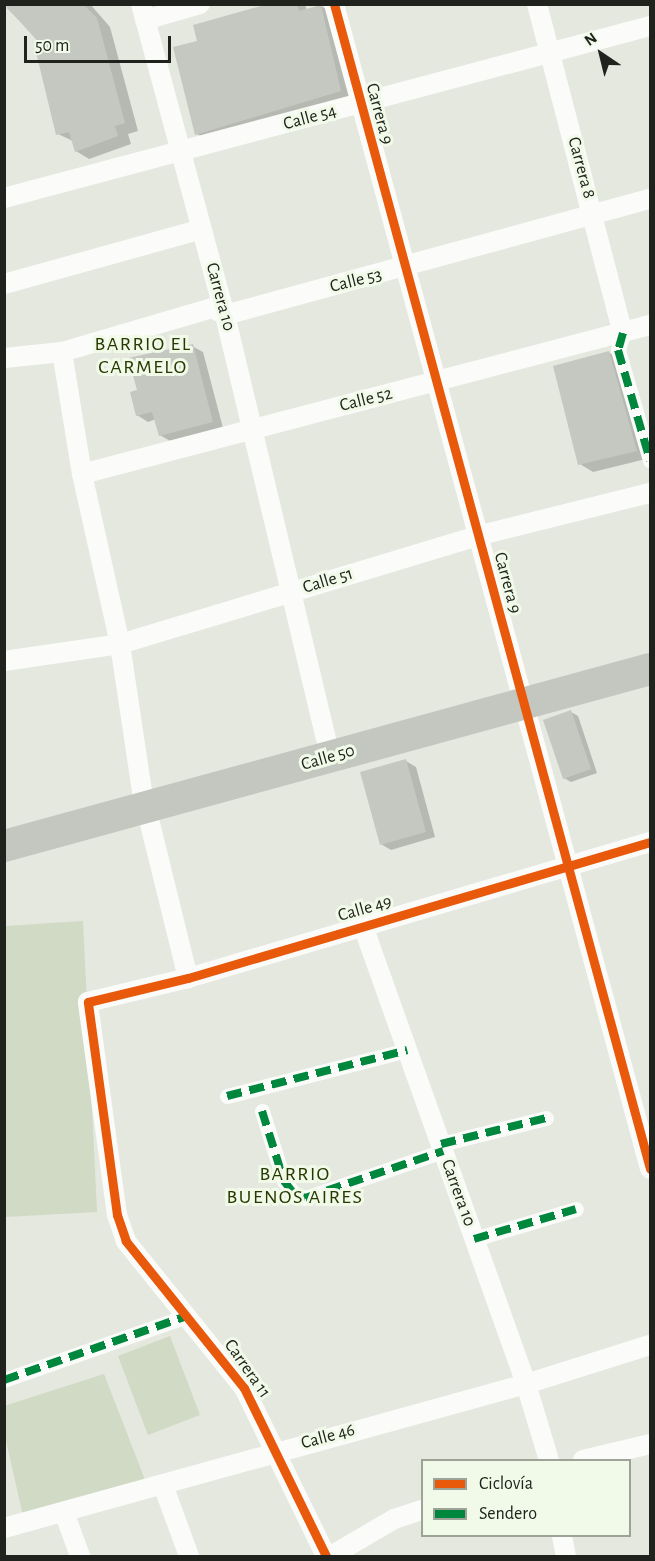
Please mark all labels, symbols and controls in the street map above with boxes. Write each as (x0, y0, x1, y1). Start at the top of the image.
scale bar (27, 24, 174, 62)
north arrow (571, 24, 631, 84)
text: N (582, 30, 600, 49)
text: 50 m (35, 37, 69, 55)
street label: Carrera 9 (360, 81, 398, 147)
street label: Calle 54 (281, 101, 339, 135)
street label: Carrera 8 (562, 135, 600, 201)
street label: Carrera 10 (201, 260, 239, 334)
street label: Calle 53 (328, 264, 384, 298)
district label: BARRIO EL CARMELO (95, 333, 191, 380)
street label: Calle 52 (337, 383, 395, 417)
street label: Carrera 9 (488, 550, 526, 616)
street label: Calle 51 (300, 563, 356, 599)
street label: Calle 50 (299, 740, 357, 776)
street label: Calle 49 (336, 891, 394, 927)
street label: Carrera 10 (436, 1156, 480, 1230)
district label: BARRIO BUENOS AIRES (227, 1162, 363, 1209)
street label: Carrera 11 (219, 1335, 275, 1403)
street label: Calle 46 (299, 1419, 357, 1455)
legend (421, 1459, 631, 1537)
text: Ciclovía (479, 1475, 533, 1493)
text: Sendero (479, 1505, 537, 1523)

